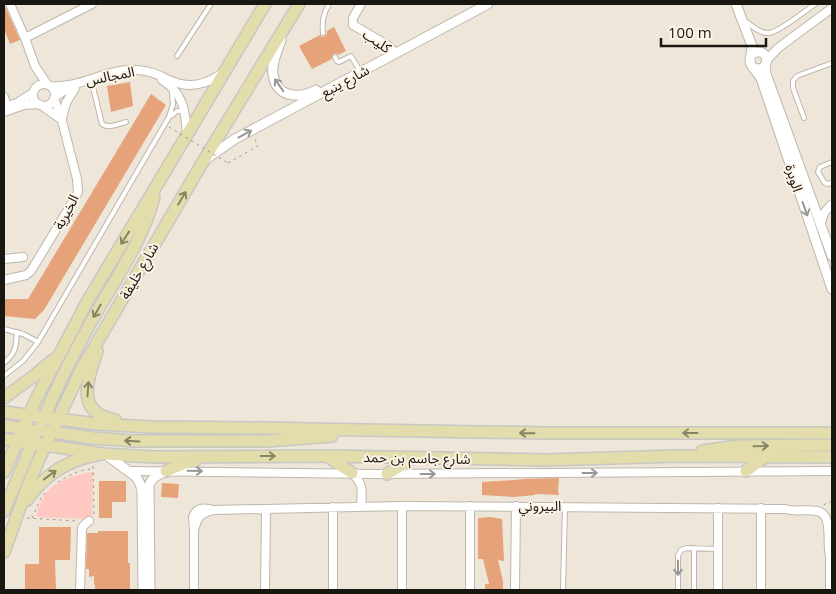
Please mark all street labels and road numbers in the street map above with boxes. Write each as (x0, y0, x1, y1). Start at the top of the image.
street label: كليب (359, 24, 395, 57)
street label: شارع ينبع (317, 60, 373, 103)
street label: المجالس (84, 61, 136, 90)
street label: الوبرة (781, 162, 808, 194)
street label: الخيرية (48, 191, 83, 233)
street label: شارع خليفة (115, 239, 164, 303)
street label: شارع جاسم بن حمد (363, 447, 471, 470)
street label: البيروني (519, 496, 561, 517)

